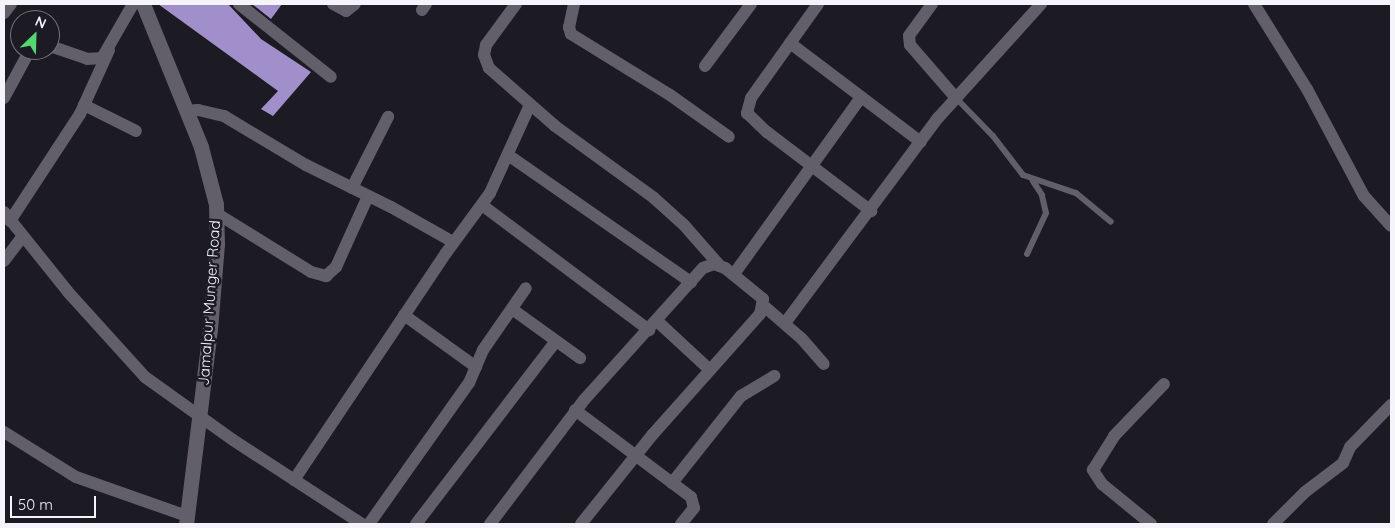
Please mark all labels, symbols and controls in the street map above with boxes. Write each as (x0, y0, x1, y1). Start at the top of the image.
north arrow (10, 10, 60, 60)
text: N (32, 12, 49, 33)
street label: Jamalpur Munger Road (194, 220, 224, 386)
scale bar (12, 486, 99, 518)
text: 50 m (18, 495, 53, 514)

